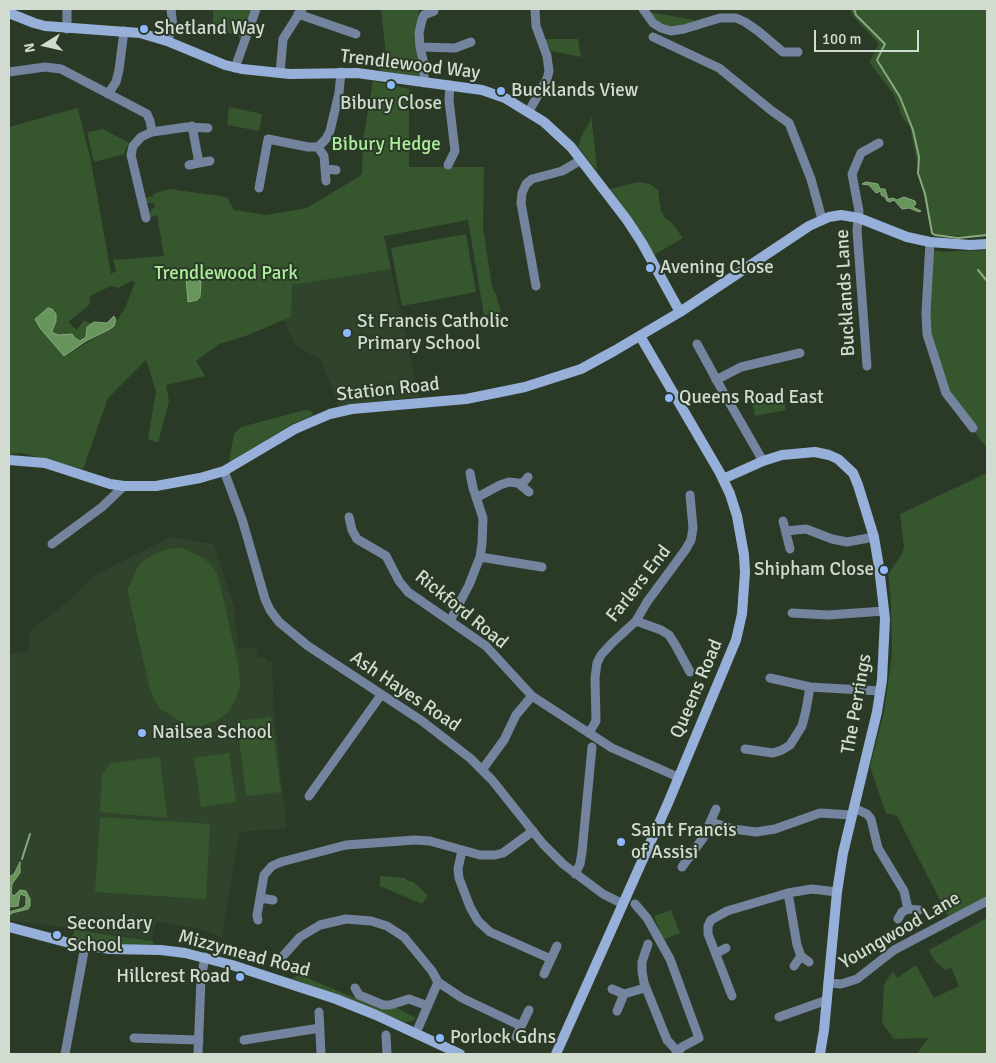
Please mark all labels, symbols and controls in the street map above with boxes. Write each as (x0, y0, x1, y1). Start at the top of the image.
place label: Shetland Way (154, 18, 265, 40)
north arrow (20, 20, 70, 70)
scale bar (816, 20, 921, 52)
marker: Shetland Way (138, 23, 150, 35)
text: 100 m (822, 30, 862, 48)
text: N (21, 41, 39, 54)
street label: Trendlewood Way (339, 45, 481, 85)
marker: Bibury Close (385, 79, 397, 91)
place label: Bucklands View (511, 80, 638, 102)
marker: Bucklands View (495, 85, 507, 97)
place label: Bibury Close (340, 93, 442, 115)
park label: Bibury Hedge (331, 134, 441, 156)
street label: Bucklands Lane (831, 229, 861, 357)
place label: Avening Close (660, 257, 774, 279)
marker: Avening Close (644, 262, 656, 274)
park label: Trendlewood Park (154, 263, 298, 285)
place label: St Francis Catholic Primary School (357, 311, 509, 355)
marker: St Francis Catholic Primary School (341, 327, 353, 339)
street label: Station Road (335, 373, 441, 407)
place label: Queens Road East (679, 387, 824, 409)
marker: Queens Road East (663, 392, 675, 404)
street label: Farlers End (602, 541, 676, 627)
place label: Shipham Close (754, 559, 874, 581)
marker: Shipham Close (878, 564, 890, 576)
street label: Rickford Road (410, 566, 512, 654)
street label: Queens Road (666, 636, 728, 742)
street label: Ash Hayes Road (346, 647, 464, 737)
street label: The Perrings (837, 652, 877, 756)
place label: Nailsea School (152, 722, 272, 744)
marker: Nailsea School (136, 727, 148, 739)
place label: Saint Francis of Assisi (631, 820, 737, 864)
marker: Saint Francis of Assisi (615, 836, 627, 848)
street label: Youngwood Lane (835, 887, 965, 975)
place label: Secondary School (67, 913, 152, 957)
street label: Mizzymead Road (176, 925, 312, 983)
marker: Secondary School (51, 929, 63, 941)
place label: Hillcrest Road (116, 966, 230, 988)
marker: Hillcrest Road (234, 971, 246, 983)
place label: Porlock Gdns (450, 1027, 556, 1049)
marker: Porlock Gdns (434, 1032, 446, 1044)

